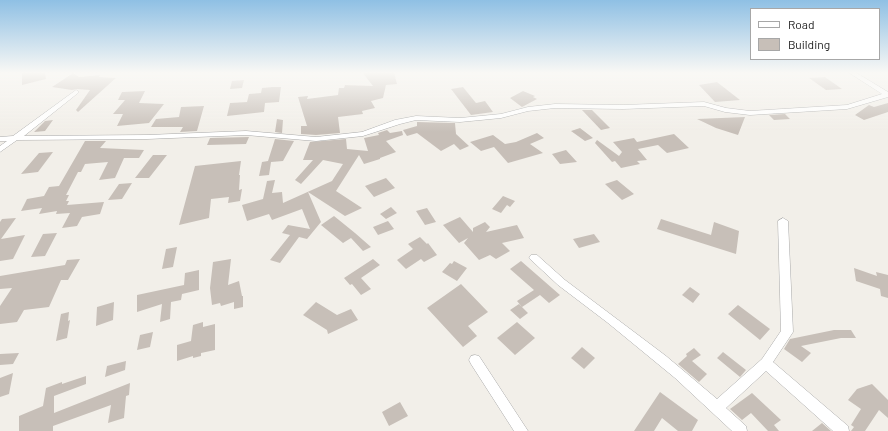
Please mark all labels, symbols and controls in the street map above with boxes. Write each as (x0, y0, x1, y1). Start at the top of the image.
legend (750, 8, 880, 60)
text: Road (788, 17, 815, 31)
text: Building (788, 37, 830, 51)

